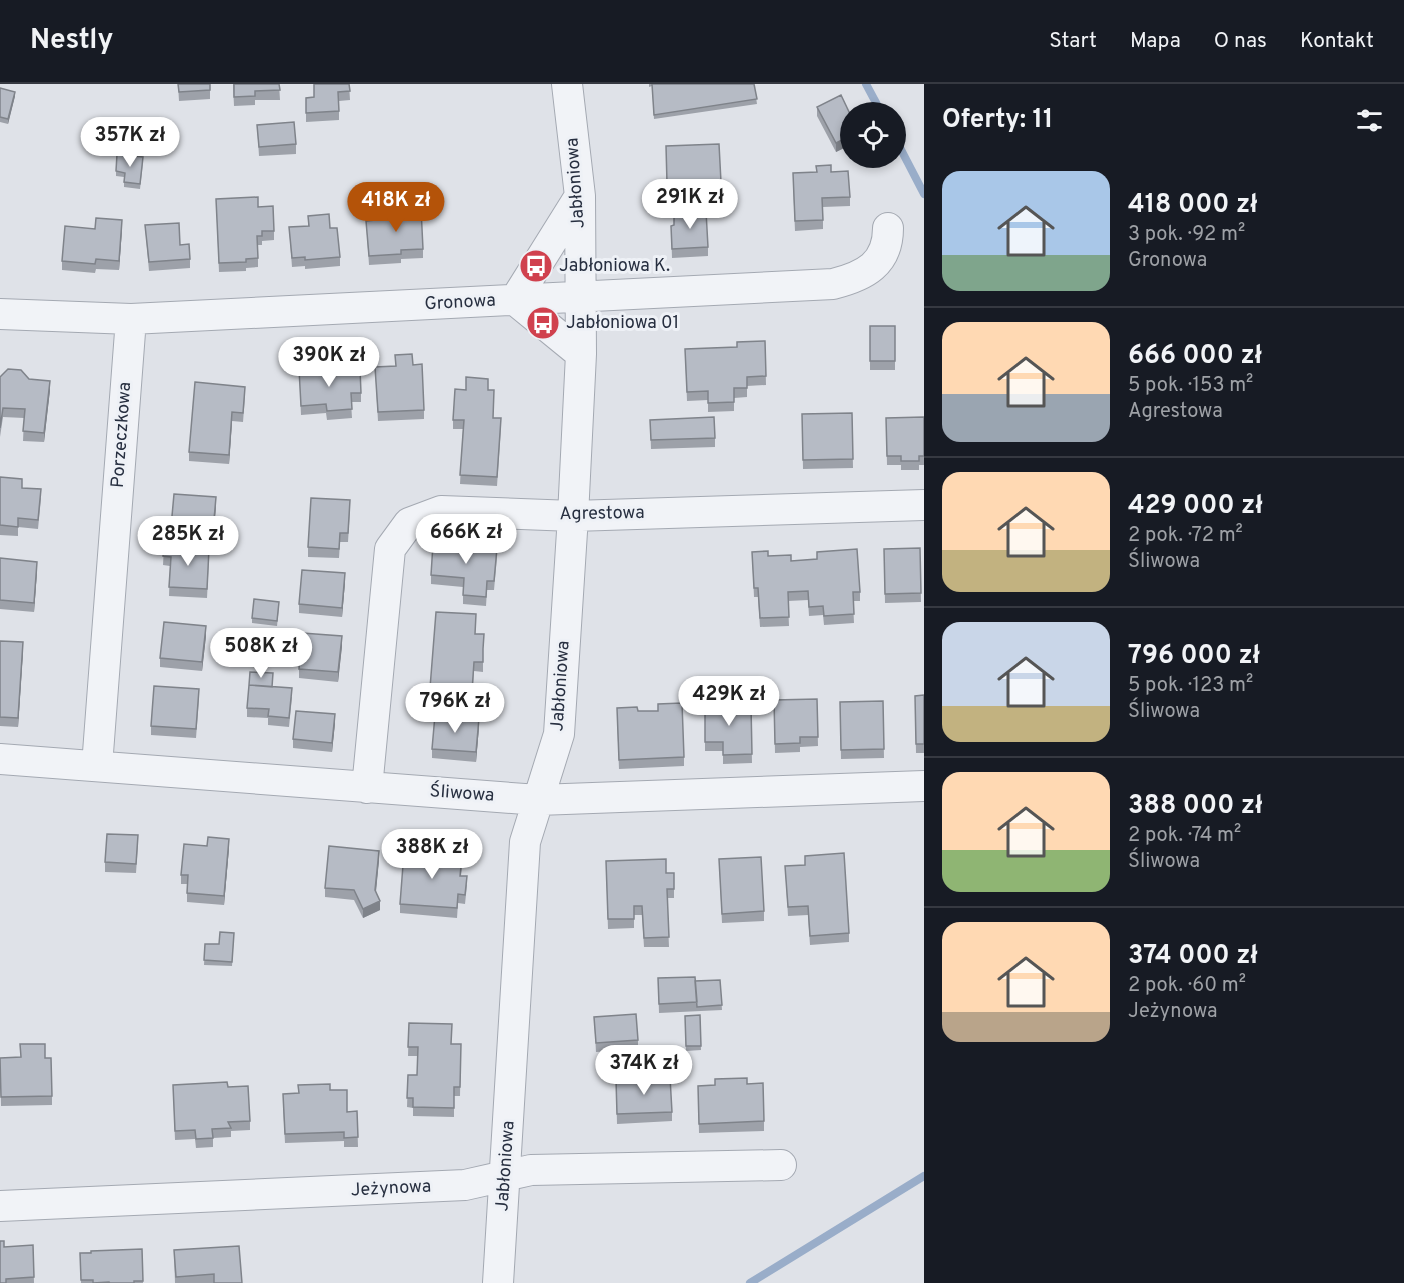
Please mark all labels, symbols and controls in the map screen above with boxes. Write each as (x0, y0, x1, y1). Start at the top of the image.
text: Nestly (30, 23, 113, 59)
text: Start (1049, 28, 1097, 55)
text: Mapa (1130, 28, 1181, 55)
text: O nas (1214, 28, 1267, 55)
text: Kontakt (1300, 28, 1374, 55)
map controls (840, 102, 906, 168)
button: locate (840, 102, 906, 168)
text: Oferty: 11 (942, 104, 1053, 137)
icon: filters (1353, 104, 1386, 137)
pin: 357K zł (75, 117, 185, 168)
text: 357K zł (95, 123, 165, 149)
street label: Jabłoniowa (561, 137, 591, 229)
pin: 291K zł (635, 179, 745, 230)
pin: 418K zł (341, 182, 451, 233)
text: 291K zł (656, 185, 724, 211)
text: 418K zł (361, 188, 431, 214)
text: 418 000 zł (1128, 189, 1258, 222)
icon: home (990, 195, 1062, 267)
text: 3 pok. · 92 m² (1128, 222, 1245, 248)
bus stop icon: Jabłoniowa K. (518, 248, 554, 284)
text: Gronowa (1128, 248, 1207, 274)
place label: Jabłoniowa K. (559, 255, 670, 278)
street label: Gronowa (424, 290, 496, 316)
bus stop icon: Jabłoniowa 01 (525, 305, 561, 341)
place label: Jabłoniowa 01 (566, 312, 679, 335)
pin: 390K zł (274, 337, 384, 388)
text: 666 000 zł (1128, 340, 1262, 373)
text: 390K zł (292, 343, 366, 369)
icon: home (990, 346, 1062, 418)
text: 5 pok. · 153 m² (1128, 373, 1253, 399)
street label: Porzeczkowa (107, 381, 137, 489)
text: Agrestowa (1128, 399, 1223, 425)
text: 429 000 zł (1128, 490, 1263, 523)
icon: home (990, 496, 1062, 568)
street label: Agrestowa (559, 502, 645, 526)
pin: 666K zł (411, 514, 521, 565)
pin: 285K zł (133, 516, 243, 567)
text: 666K zł (430, 520, 502, 546)
text: 285K zł (152, 522, 224, 548)
text: 2 pok. · 72 m² (1128, 523, 1243, 549)
text: Śliwowa (1128, 549, 1200, 575)
pin: 508K zł (206, 628, 316, 679)
text: 508K zł (224, 634, 298, 660)
street label: Jabłoniowa (546, 640, 576, 732)
text: 796 000 zł (1128, 640, 1260, 673)
icon: home (990, 646, 1062, 718)
text: 5 pok. · 123 m² (1128, 673, 1253, 699)
pin: 429K zł (674, 676, 784, 727)
text: 429K zł (692, 682, 766, 708)
pin: 796K zł (400, 683, 510, 734)
text: 796K zł (419, 689, 491, 715)
text: Śliwowa (1128, 699, 1200, 725)
street label: Śliwowa (429, 778, 495, 808)
text: 388 000 zł (1128, 790, 1262, 823)
icon: home (990, 796, 1062, 868)
text: 2 pok. · 74 m² (1128, 823, 1241, 849)
pin: 388K zł (377, 829, 487, 880)
text: 388K zł (396, 835, 468, 861)
text: Śliwowa (1128, 849, 1200, 875)
text: 374 000 zł (1128, 940, 1258, 973)
icon: home (990, 946, 1062, 1018)
text: 2 pok. · 60 m² (1128, 973, 1246, 999)
text: Jeżynowa (1128, 999, 1218, 1025)
pin: 374K zł (589, 1045, 699, 1096)
text: 374K zł (609, 1051, 679, 1077)
street label: Jabłoniowa (491, 1120, 521, 1212)
street label: Jeżynowa (350, 1175, 432, 1203)

